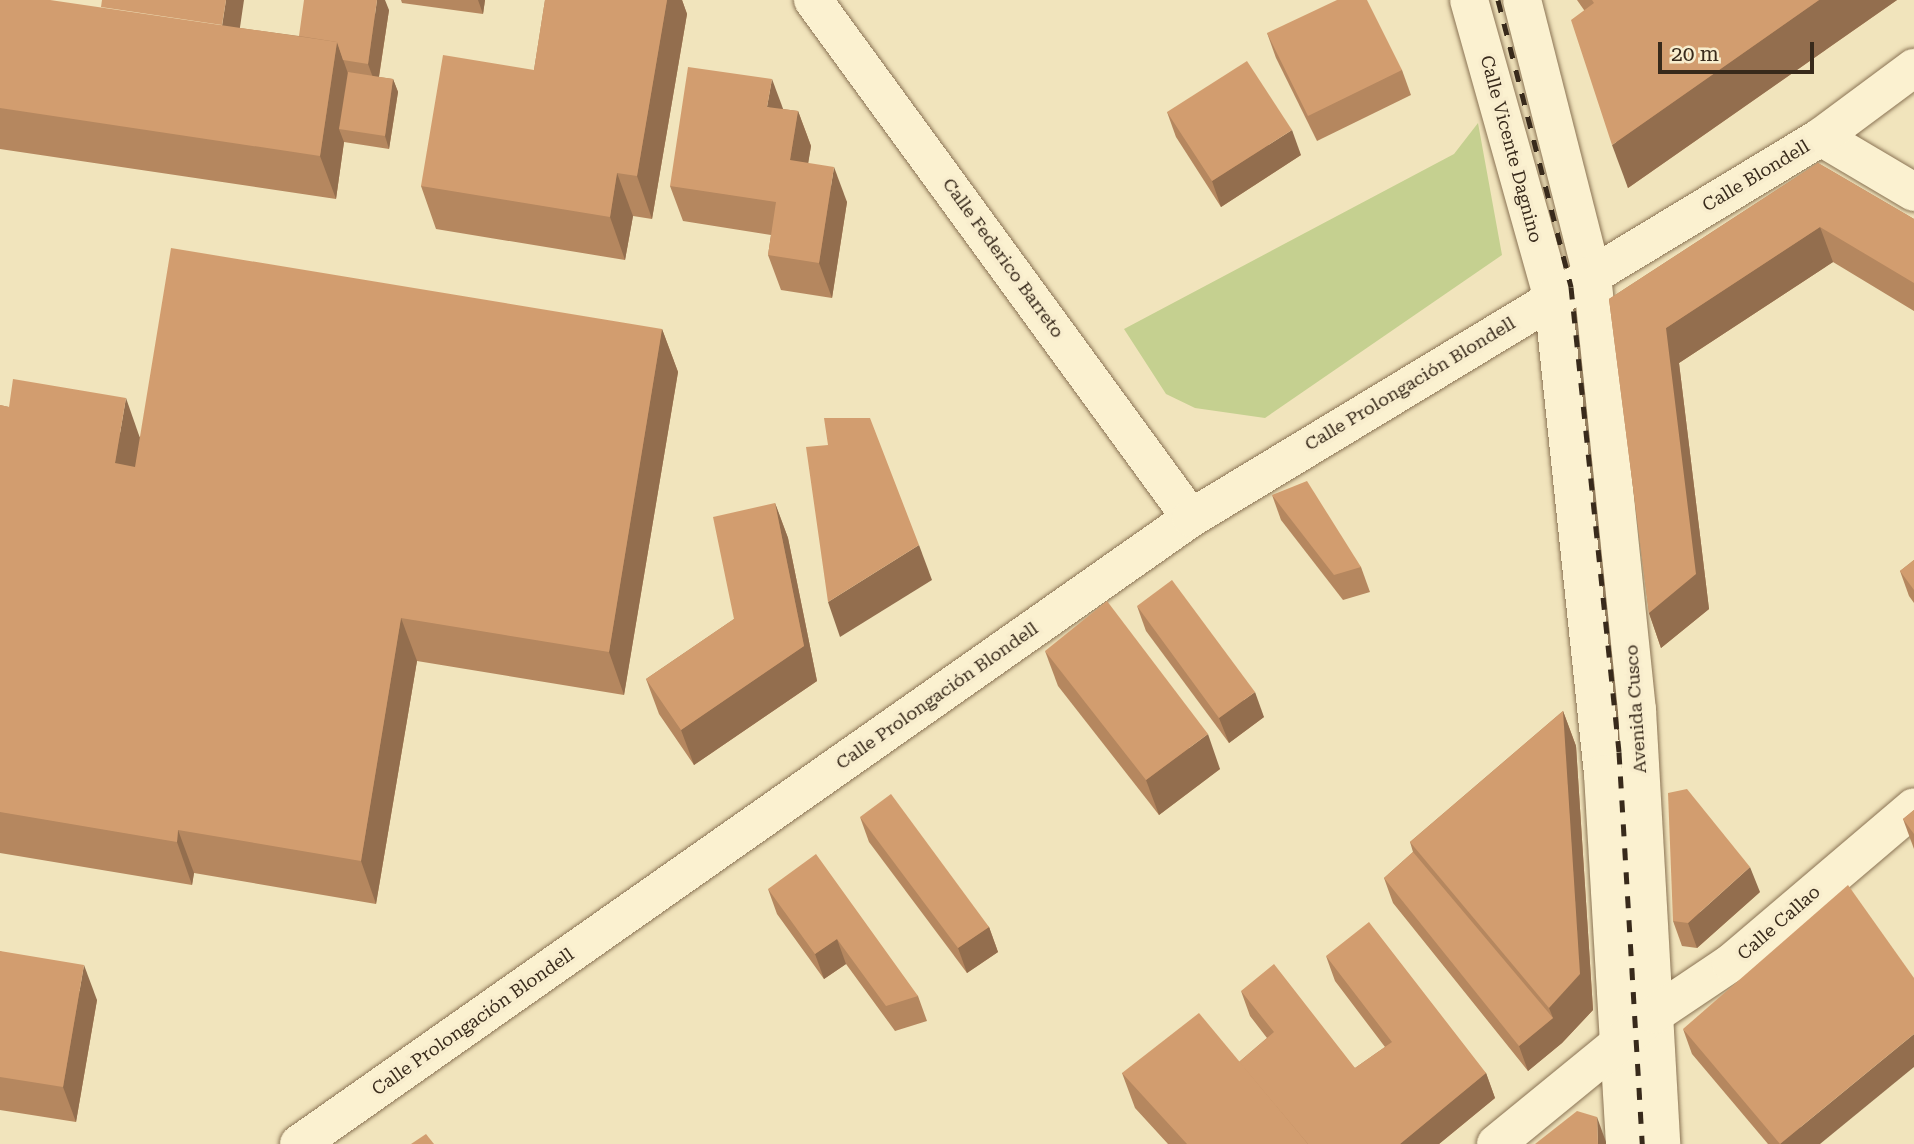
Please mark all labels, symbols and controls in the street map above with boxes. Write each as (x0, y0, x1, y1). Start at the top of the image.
scale bar (1662, 28, 1818, 72)
text: 20 m (1671, 42, 1719, 66)
street label: Calle Vicente Dagnino (1476, 53, 1546, 245)
street label: Calle Blondell (1699, 136, 1813, 216)
street label: Calle Federico Barreto (938, 174, 1068, 342)
street label: Calle Prolongación Blondell (1301, 313, 1519, 455)
street label: Calle Prolongación Blondell (832, 618, 1042, 774)
street label: Avenida Cusco (1621, 644, 1651, 774)
street label: Calle Callao (1733, 881, 1825, 965)
street label: Calle Prolongación Blondell (368, 944, 578, 1100)

